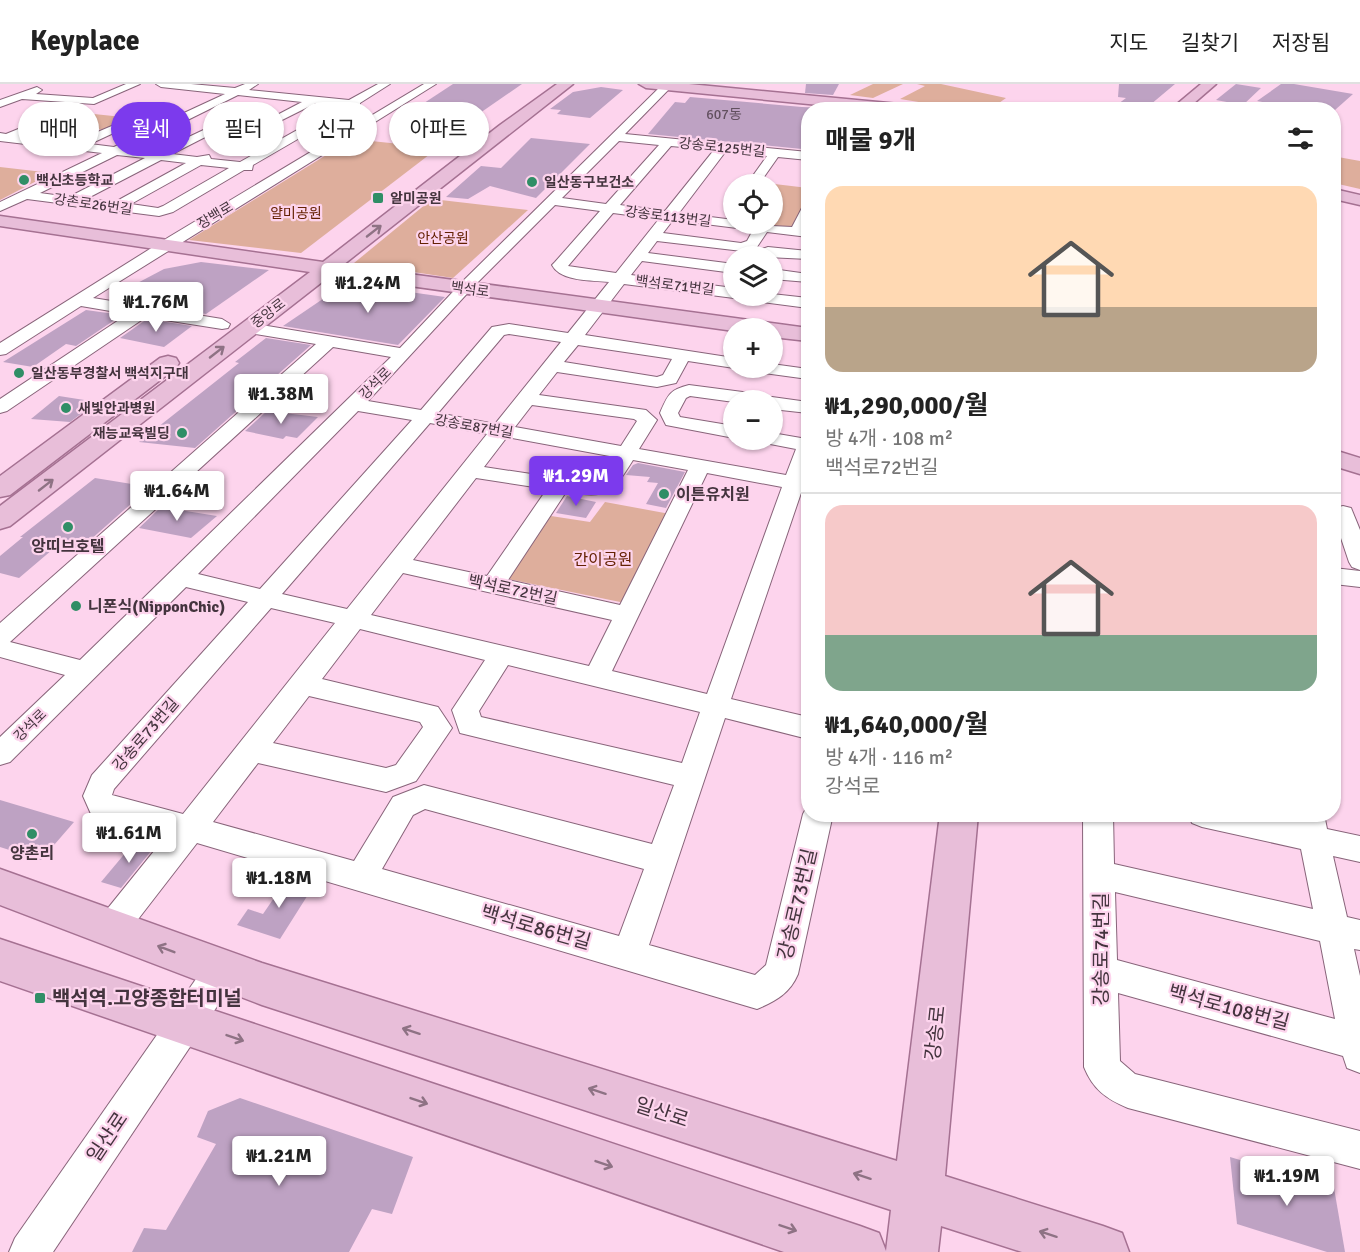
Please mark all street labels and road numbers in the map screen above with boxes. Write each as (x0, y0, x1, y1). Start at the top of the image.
street label: 강송로125번길 (678, 134, 766, 161)
street label: 강촌로26번길 (52, 191, 133, 218)
street label: 장백로 (194, 198, 236, 233)
street label: 강송로113번길 (624, 203, 712, 230)
street label: 백석로71번길 (634, 272, 715, 299)
street label: 백석로 (450, 278, 490, 301)
street label: 중앙로 (248, 295, 289, 332)
street label: 강석로 (356, 364, 395, 403)
street label: 강송로87번길 (433, 411, 515, 442)
street label: 백석로72번길 (466, 571, 559, 609)
street label: 강송로73번길 (108, 694, 183, 776)
street label: 강석로 (11, 706, 50, 745)
street label: 강송로73번길 (773, 846, 822, 962)
street label: 강송로74번길 (1089, 892, 1114, 1006)
street label: 백석로86번길 (478, 900, 594, 955)
street label: 백석로108번길 (1166, 979, 1292, 1036)
street label: 강송로 (920, 1004, 951, 1062)
street label: 일산로 (632, 1092, 692, 1133)
street label: 일산로 (82, 1107, 133, 1167)

